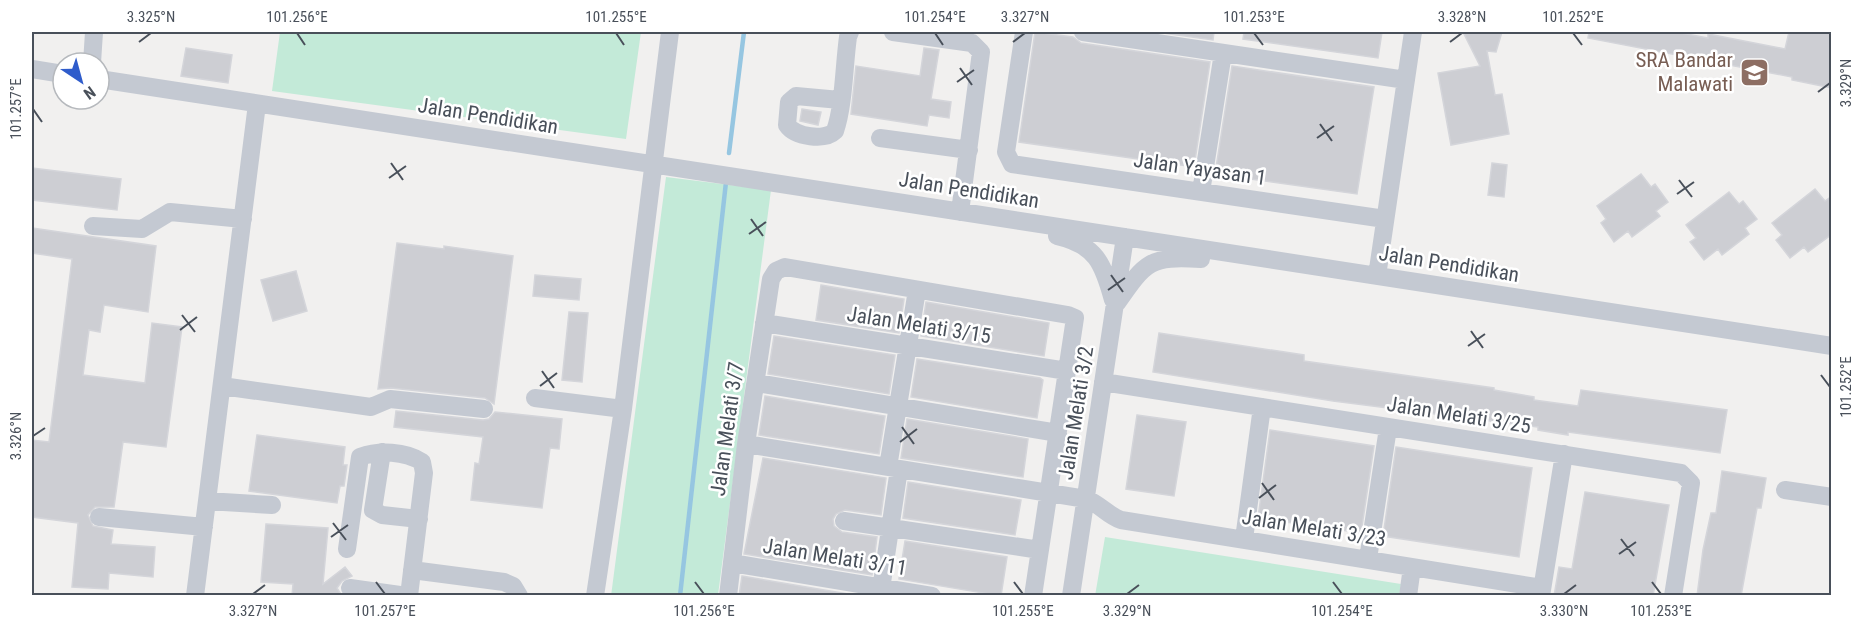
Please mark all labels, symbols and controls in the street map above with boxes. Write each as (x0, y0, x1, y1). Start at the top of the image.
text: 3.325°N (127, 8, 175, 26)
text: 101.256°E (266, 8, 328, 26)
text: 101.255°E (585, 8, 647, 26)
text: 101.254°E (904, 8, 966, 26)
text: 3.327°N (1001, 8, 1049, 26)
text: 101.253°E (1223, 8, 1285, 26)
text: 3.328°N (1438, 8, 1486, 26)
text: 101.252°E (1542, 8, 1604, 26)
place label: SRA Bandar Malawati (1635, 48, 1733, 96)
north arrow (51, 51, 111, 111)
school or university icon: SRA Bandar Malawati (1738, 56, 1770, 88)
text: 3.329°N (1837, 59, 1855, 107)
text: 101.257°E (7, 78, 25, 140)
text: N (80, 82, 99, 103)
street label: Jalan Pendidikan (416, 93, 560, 139)
street label: Jalan Yayasan 1 (1132, 148, 1268, 190)
street label: Jalan Pendidikan (897, 167, 1041, 213)
street label: Jalan Pendidikan (1377, 241, 1521, 287)
street label: Jalan Melati 3/15 (845, 302, 993, 348)
street label: Jalan Melati 3/2 (1054, 344, 1098, 482)
text: 101.252°E (1837, 356, 1855, 418)
street label: Jalan Melati 3/7 (706, 360, 748, 498)
street label: Jalan Melati 3/25 (1385, 392, 1533, 438)
text: 3.326°N (7, 412, 25, 460)
street label: Jalan Melati 3/23 (1240, 505, 1388, 551)
street label: Jalan Melati 3/11 (761, 534, 909, 580)
text: 3.327°N (229, 602, 277, 620)
text: 101.257°E (354, 602, 416, 620)
text: 101.256°E (673, 602, 735, 620)
text: 101.255°E (992, 602, 1054, 620)
text: 3.329°N (1103, 602, 1151, 620)
text: 101.254°E (1311, 602, 1373, 620)
text: 3.330°N (1540, 602, 1588, 620)
text: 101.253°E (1630, 602, 1692, 620)

